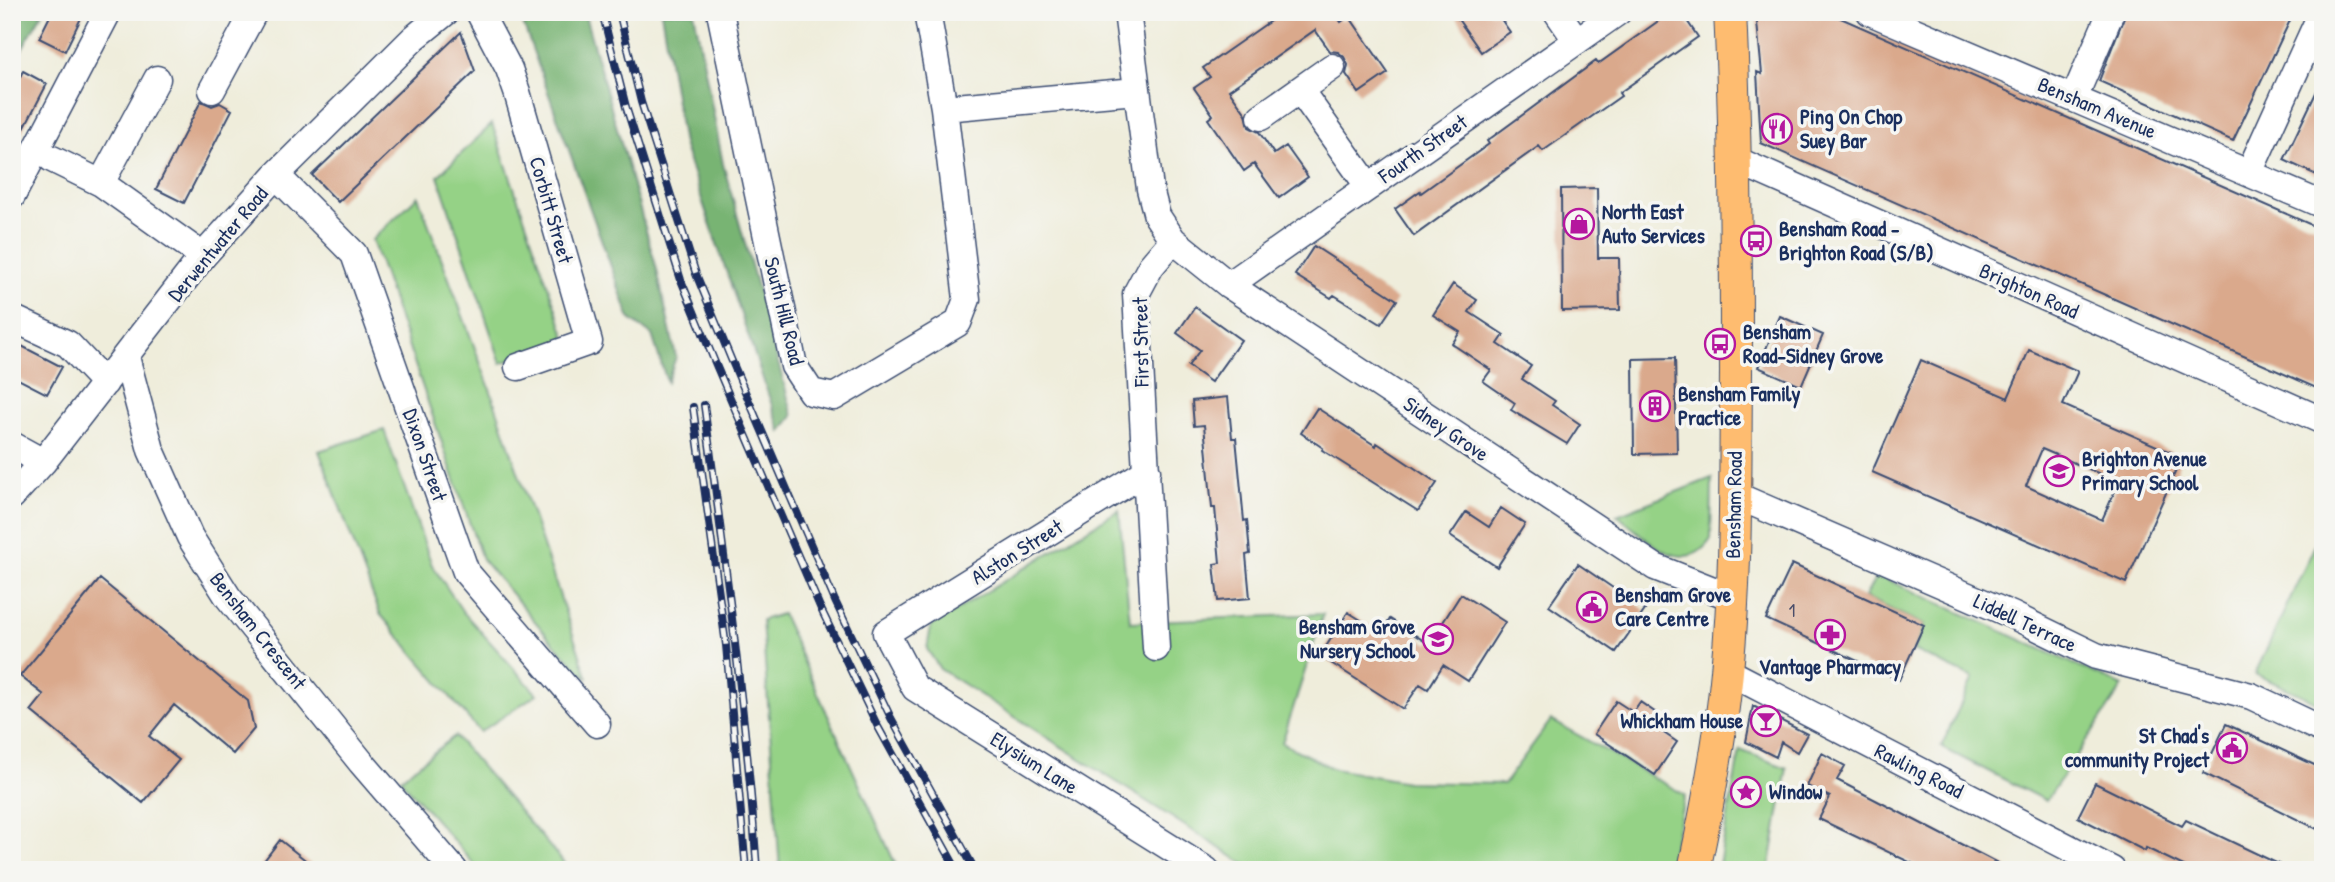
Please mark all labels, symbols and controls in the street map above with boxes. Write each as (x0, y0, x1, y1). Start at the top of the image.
street label: Bensham Avenue (2034, 70, 2161, 146)
place label: Ping On Chop Suey Bar (1800, 102, 1903, 156)
street label: Fourth Street (1372, 107, 1474, 190)
restaurant icon: Ping On Chop Suey Bar (1760, 112, 1794, 146)
street label: Corbitt Street (522, 153, 581, 267)
street label: Derwentwater Road (161, 180, 274, 307)
place label: North East Auto Services (1602, 197, 1705, 250)
shop icon: North East Auto Services (1562, 207, 1596, 241)
place label: Bensham Road - Brighton Road (S/B) (1779, 214, 1934, 268)
bus stop icon: Bensham Road - Brighton Road (S/B) (1739, 224, 1773, 258)
street label: South Hill Road (757, 254, 812, 368)
street label: Brighton Road (1975, 256, 2084, 325)
street label: First Street (1125, 296, 1156, 388)
place label: Bensham Road-Sidney Grove (1743, 317, 1884, 371)
bus stop icon: Bensham Road-Sidney Grove (1703, 327, 1737, 361)
place label: Bensham Family Practice (1678, 379, 1800, 432)
street label: Sidney Grove (1398, 389, 1495, 468)
building icon: Bensham Family Practice (1638, 389, 1672, 423)
street label: Dixon Street (396, 405, 455, 506)
place label: Brighton Avenue Primary School (2082, 444, 2208, 498)
street label: Bensham Road (1718, 451, 1749, 559)
school or university icon: Brighton Avenue Primary School (2042, 454, 2076, 488)
street label: Alston Street (965, 512, 1069, 591)
street label: Bensham Crescent (203, 566, 314, 696)
place label: Bensham Grove Care Centre (1615, 580, 1732, 633)
street label: Liddell Terrace (1969, 586, 2081, 659)
public building icon: Bensham Grove Care Centre (1575, 590, 1609, 624)
house number: 1 (1789, 598, 1795, 623)
place label: Bensham Grove Nursery School (1299, 612, 1416, 666)
pharmacy icon: Vantage Pharmacy (1813, 618, 1847, 652)
school or university icon: Bensham Grove Nursery School (1421, 622, 1455, 656)
place label: Vantage Pharmacy (1759, 652, 1901, 682)
bar icon: Whickham House (1749, 704, 1783, 738)
place label: Whickham House (1620, 706, 1744, 735)
place label: St Chad's community Project (2065, 721, 2210, 775)
street label: Elysium Lane (985, 724, 1083, 801)
public building icon: St Chad's community Project (2215, 731, 2249, 765)
street label: Rawling Road (1870, 736, 1969, 805)
place icon: Window (1729, 775, 1763, 809)
place label: Window (1769, 777, 1823, 806)

